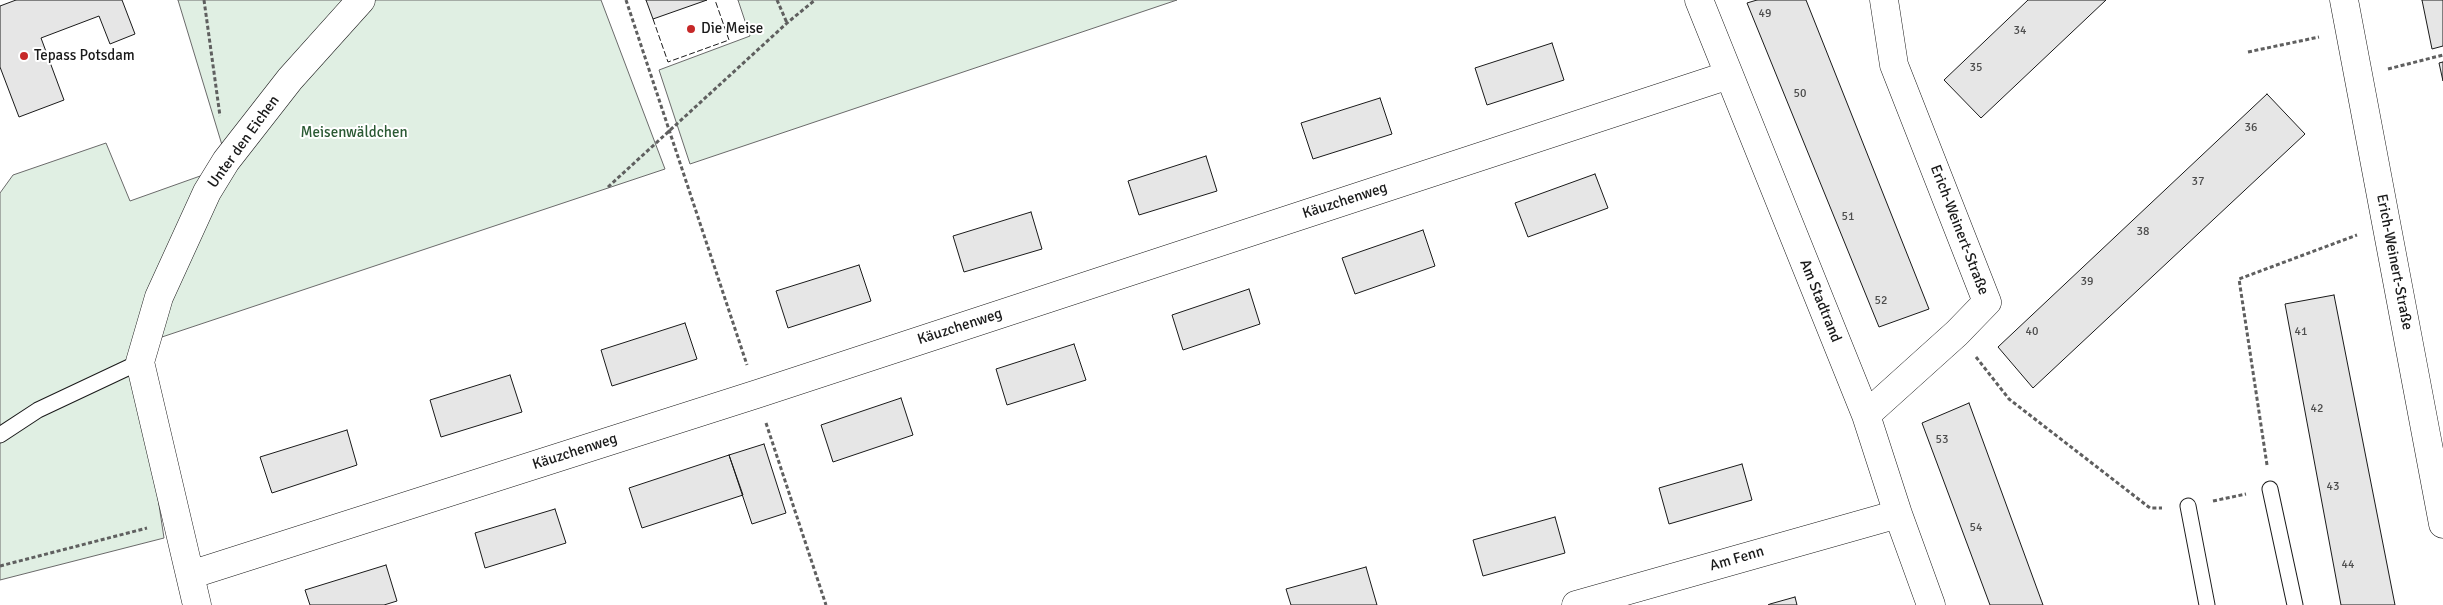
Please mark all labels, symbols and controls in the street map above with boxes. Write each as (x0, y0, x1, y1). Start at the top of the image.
house number: 49 (1759, 7, 1771, 21)
place label: Die Meise (701, 20, 763, 38)
marker: Die Meise (685, 23, 697, 35)
house number: 34 (2014, 24, 2026, 38)
place label: Tepass Potsdam (34, 47, 135, 65)
marker: Tepass Potsdam (18, 50, 30, 62)
house number: 35 (1970, 61, 1982, 75)
house number: 50 (1794, 87, 1806, 101)
street label: Unter den Eichen (204, 92, 284, 192)
house number: 36 (2245, 121, 2257, 135)
park label: Meisenwäldchen (300, 124, 408, 142)
street label: Erich-Weinert-Straße (1926, 162, 1992, 298)
house number: 37 (2192, 175, 2204, 189)
street label: Käuzchenweg (1300, 179, 1390, 223)
street label: Erich-Weinert-Straße (2372, 193, 2416, 331)
house number: 51 (1842, 210, 1854, 224)
house number: 38 (2137, 225, 2149, 239)
street label: Am Stadtrand (1795, 257, 1845, 345)
house number: 39 (2081, 275, 2093, 289)
house number: 52 (1875, 294, 1887, 308)
street label: Käuzchenweg (915, 305, 1005, 349)
house number: 40 (2026, 325, 2038, 339)
house number: 41 (2295, 325, 2307, 339)
house number: 42 (2311, 402, 2323, 416)
street label: Käuzchenweg (530, 430, 620, 474)
house number: 53 (1936, 433, 1948, 447)
house number: 43 (2327, 480, 2339, 494)
house number: 54 (1970, 521, 1982, 535)
street label: Am Fenn (1708, 543, 1766, 575)
house number: 44 (2342, 558, 2354, 572)

